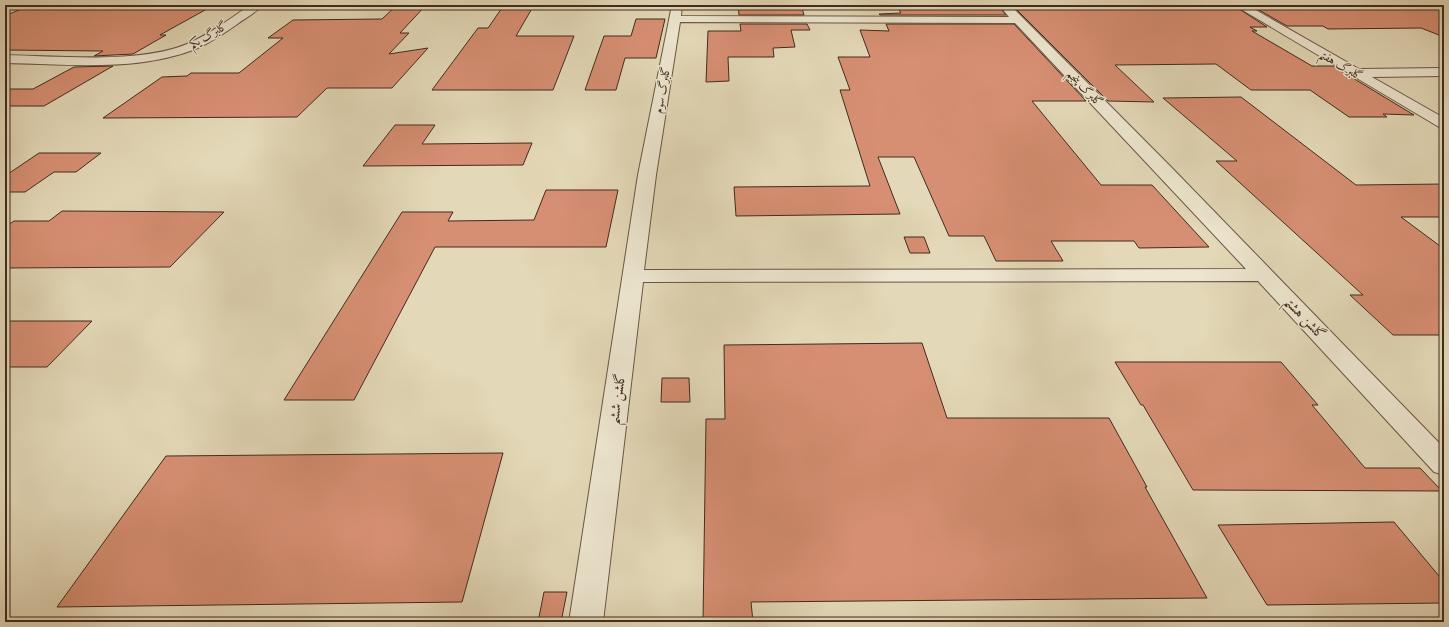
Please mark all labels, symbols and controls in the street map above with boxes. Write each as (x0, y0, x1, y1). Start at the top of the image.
street label: گلبرگ یکم (186, 18, 232, 55)
street label: گلبرگ هفتم (1314, 46, 1366, 87)
street label: گلبرگ سوم (650, 65, 677, 115)
street label: گلبرگ پنجم (1061, 66, 1107, 112)
street label: گلشن هشتم (1277, 293, 1329, 346)
street label: گلشن ششم (605, 372, 634, 426)

